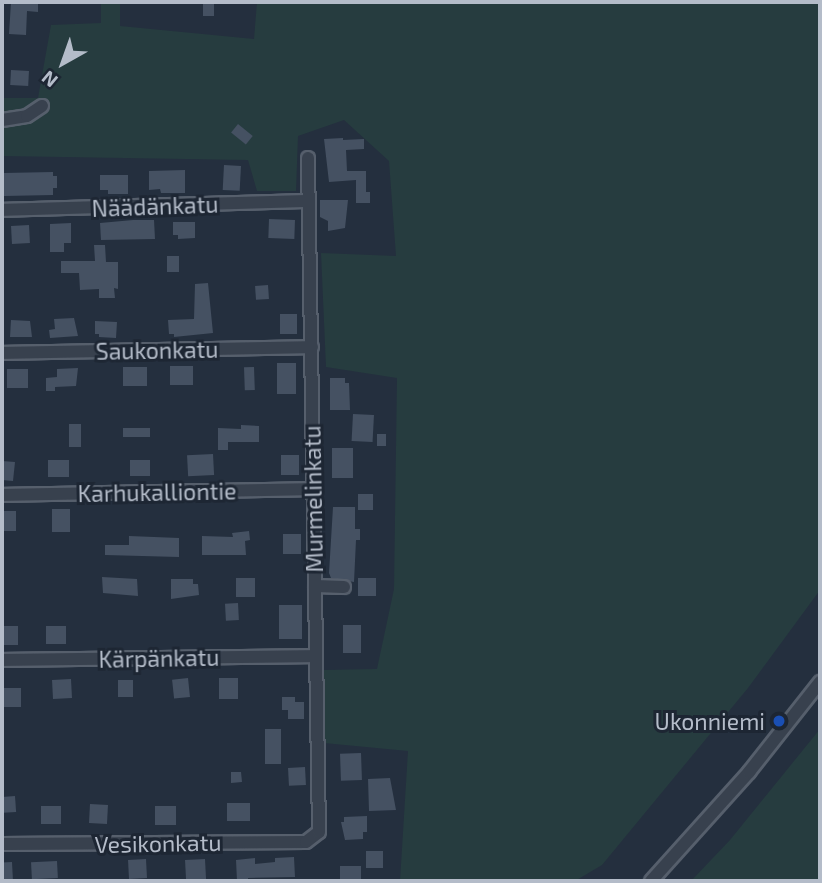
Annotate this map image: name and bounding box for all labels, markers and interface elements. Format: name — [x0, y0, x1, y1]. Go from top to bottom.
north arrow — [28, 28, 98, 98]
text: N — [37, 66, 62, 93]
street label: Näädänkatu — [91, 190, 219, 222]
street label: Saukonkatu — [95, 335, 219, 365]
street label: Murmelinkatu — [298, 425, 328, 573]
street label: Karhukalliontie — [77, 477, 237, 507]
street label: Kärpänkatu — [98, 643, 220, 673]
place label: Ukonniemi — [655, 707, 765, 735]
marker: Ukonniemi — [771, 713, 787, 729]
street label: Vesikonkatu — [94, 828, 222, 858]

